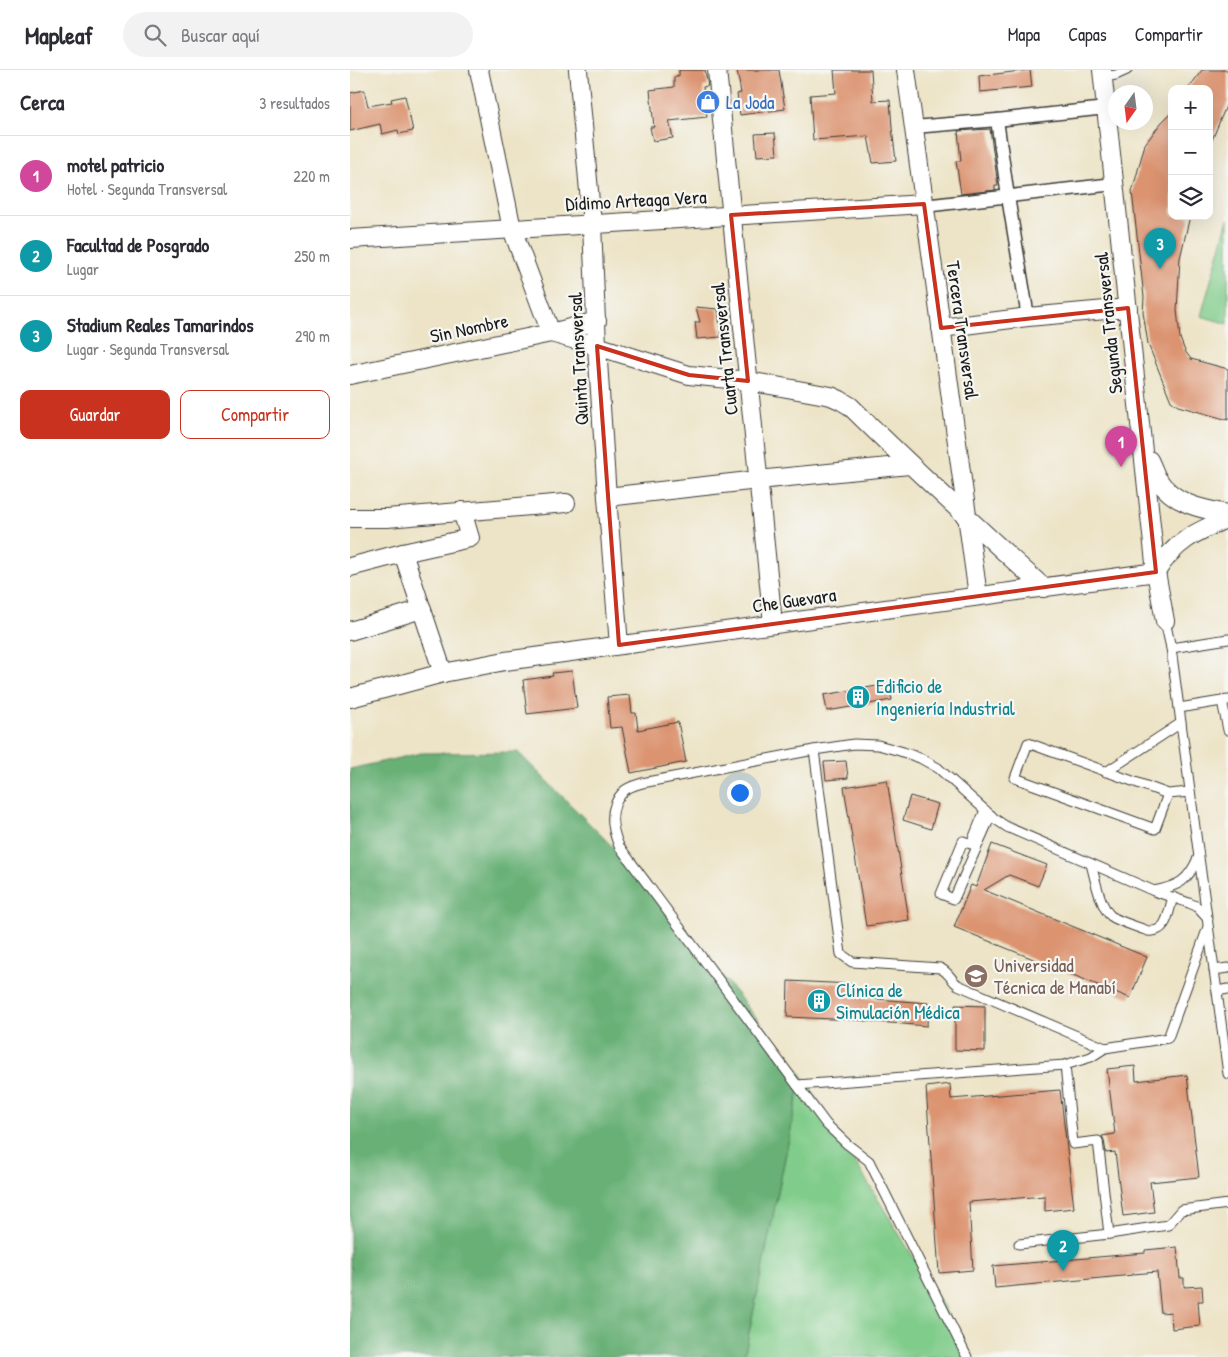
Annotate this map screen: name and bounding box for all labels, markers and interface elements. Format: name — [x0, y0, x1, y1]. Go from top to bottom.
search box — [123, 12, 473, 57]
text: Mapleaf — [25, 19, 93, 51]
icon: search — [141, 21, 169, 49]
text: Buscar aquí — [181, 22, 260, 48]
text: Mapa — [1008, 22, 1040, 47]
text: Capas — [1068, 22, 1107, 47]
text: Compartir — [1135, 22, 1203, 47]
north arrow — [1108, 85, 1153, 130]
map controls — [1168, 85, 1213, 220]
button: + — [1168, 85, 1213, 130]
text: Cerca — [20, 88, 64, 117]
shop icon: La Joda — [695, 89, 721, 115]
place label: La Joda — [726, 89, 775, 115]
text: 3 resultados — [259, 92, 330, 114]
button: − — [1168, 130, 1213, 175]
text: motel patricio — [67, 152, 164, 178]
text: 1 — [33, 165, 39, 187]
text: 220 m — [293, 165, 330, 187]
button: layers — [1168, 175, 1213, 220]
text: Hotel · Segunda Transversal — [67, 178, 227, 200]
street label: Dídimo Arteaga Vera — [565, 183, 708, 217]
pin: 3 — [1144, 228, 1176, 269]
text: Facultad de Posgrado — [67, 232, 209, 258]
text: 2 — [32, 245, 40, 267]
text: 250 m — [294, 245, 330, 267]
street label: Segunda Transversal — [1088, 250, 1128, 395]
text: Lugar — [67, 258, 99, 280]
street label: Tercera Transversal — [940, 259, 986, 402]
street label: Cuarta Transversal — [704, 281, 744, 416]
street label: Quinta Transversal — [561, 291, 594, 426]
street label: Sin Nombre — [427, 307, 511, 349]
text: Stadium Reales Tamarindos — [67, 312, 253, 338]
text: 3 — [32, 325, 40, 347]
text: 290 m — [295, 325, 330, 347]
text: Lugar · Segunda Transversal — [67, 338, 229, 360]
button: Guardar — [20, 390, 170, 439]
button: Compartir — [180, 390, 330, 439]
pin: 1 — [1105, 426, 1137, 467]
street label: Che Guevara — [750, 581, 838, 619]
place label: Edificio de Ingeniería Industrial — [876, 673, 1016, 721]
building icon: Edificio de Ingeniería Industrial — [845, 684, 871, 710]
your location — [727, 780, 753, 806]
place label: Universidad Técnica de Manabí — [994, 952, 1116, 1000]
school or university icon: Universidad Técnica de Manabí — [963, 963, 989, 989]
place label: Clínica de Simulación Médica — [836, 977, 960, 1025]
building icon: Clínica de Simulación Médica — [806, 988, 832, 1014]
pin: 2 — [1047, 1230, 1079, 1271]

